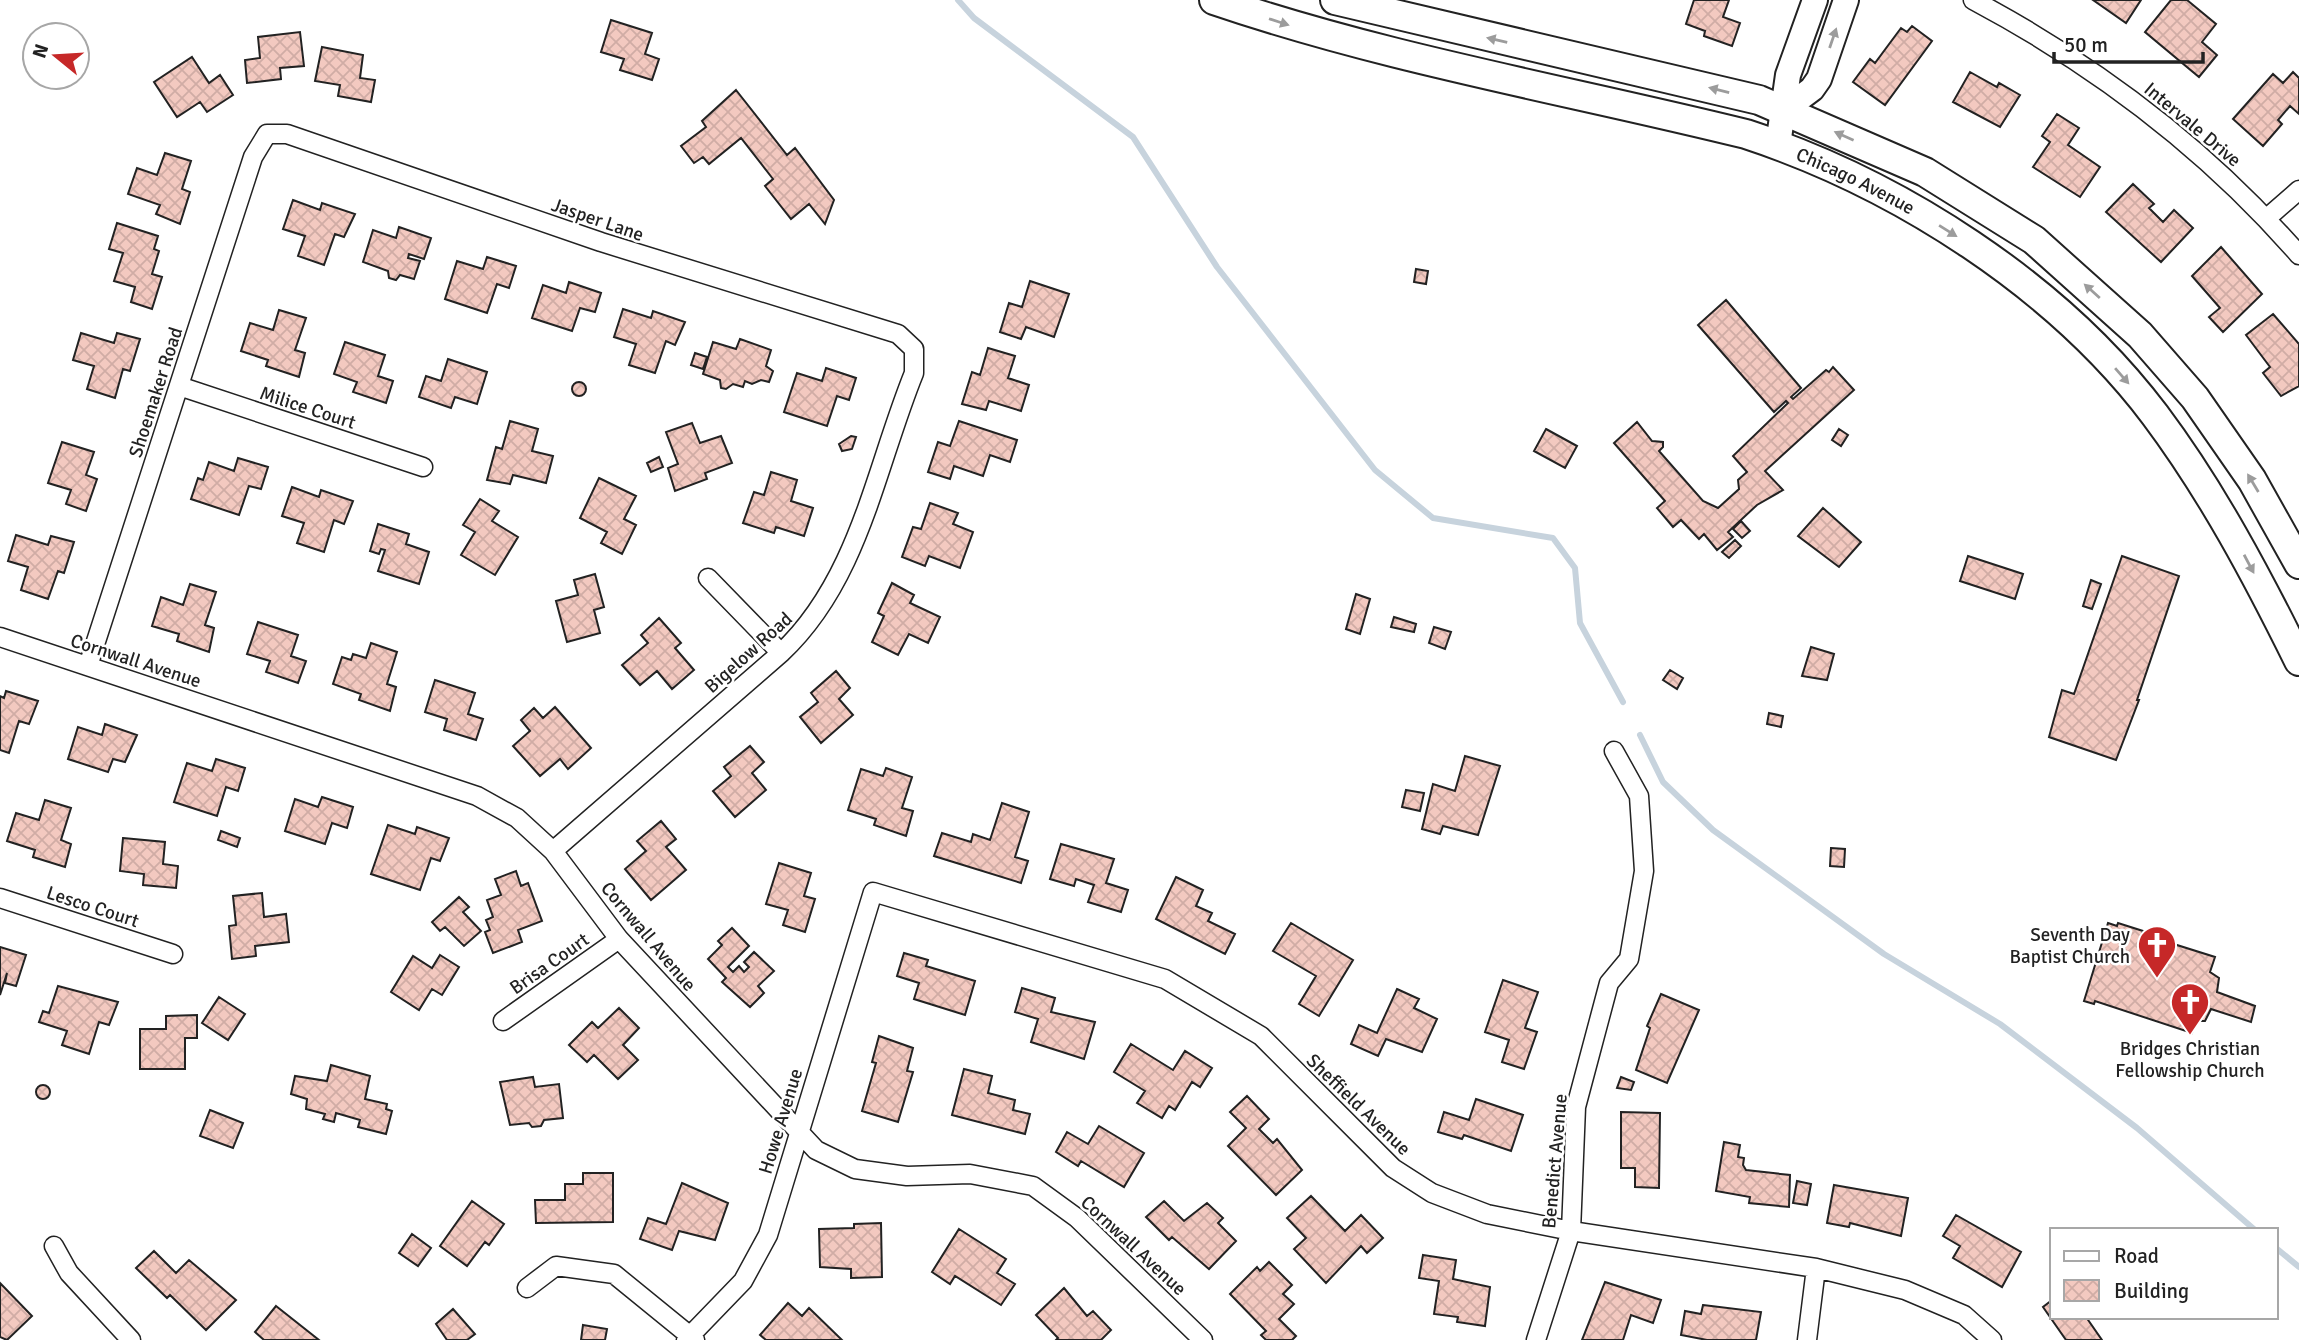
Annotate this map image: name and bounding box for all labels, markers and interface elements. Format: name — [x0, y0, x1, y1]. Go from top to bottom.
one-way arrow — [1269, 17, 1290, 28]
north arrow — [21, 21, 91, 91]
scale bar — [2054, 21, 2203, 65]
one-way arrow — [1828, 28, 1839, 49]
text: 50 m — [2064, 32, 2108, 58]
one-way arrow — [1486, 34, 1508, 45]
text: N — [27, 41, 54, 61]
street label: Intervale Drive — [2139, 77, 2246, 172]
one-way arrow — [1708, 84, 1730, 95]
one-way arrow — [1834, 130, 1855, 141]
street label: Chicago Avenue — [1792, 142, 1919, 220]
street label: Jasper Lane — [548, 193, 647, 247]
one-way arrow — [1938, 224, 1957, 237]
one-way arrow — [2084, 284, 2101, 300]
street label: Shoemaker Road — [124, 324, 188, 460]
one-way arrow — [2113, 367, 2129, 384]
street label: Milice Court — [257, 381, 359, 435]
one-way arrow — [2247, 474, 2260, 493]
one-way arrow — [2243, 554, 2255, 574]
street label: Bigelow Road — [700, 607, 798, 698]
street label: Cornwall Avenue — [67, 629, 204, 693]
street label: Cornwall Avenue — [595, 877, 701, 996]
street label: Lesco Court — [43, 881, 142, 933]
place label: Seventh Day Baptist Church — [2010, 923, 2130, 969]
church icon: Seventh Day Baptist Church — [2136, 924, 2178, 979]
street label: Brisa Court — [505, 928, 594, 1000]
church icon: Bridges Christian Fellowship Church — [2169, 981, 2211, 1036]
place label: Bridges Christian Fellowship Church — [2115, 1037, 2265, 1083]
street label: Sheffield Avenue — [1301, 1049, 1416, 1161]
street label: Howe Avenue — [754, 1066, 808, 1177]
street label: Benedict Avenue — [1537, 1093, 1573, 1230]
street label: Cornwall Avenue — [1075, 1191, 1191, 1301]
legend — [2050, 1228, 2278, 1319]
text: Road — [2114, 1243, 2159, 1269]
text: Building — [2114, 1278, 2189, 1304]

